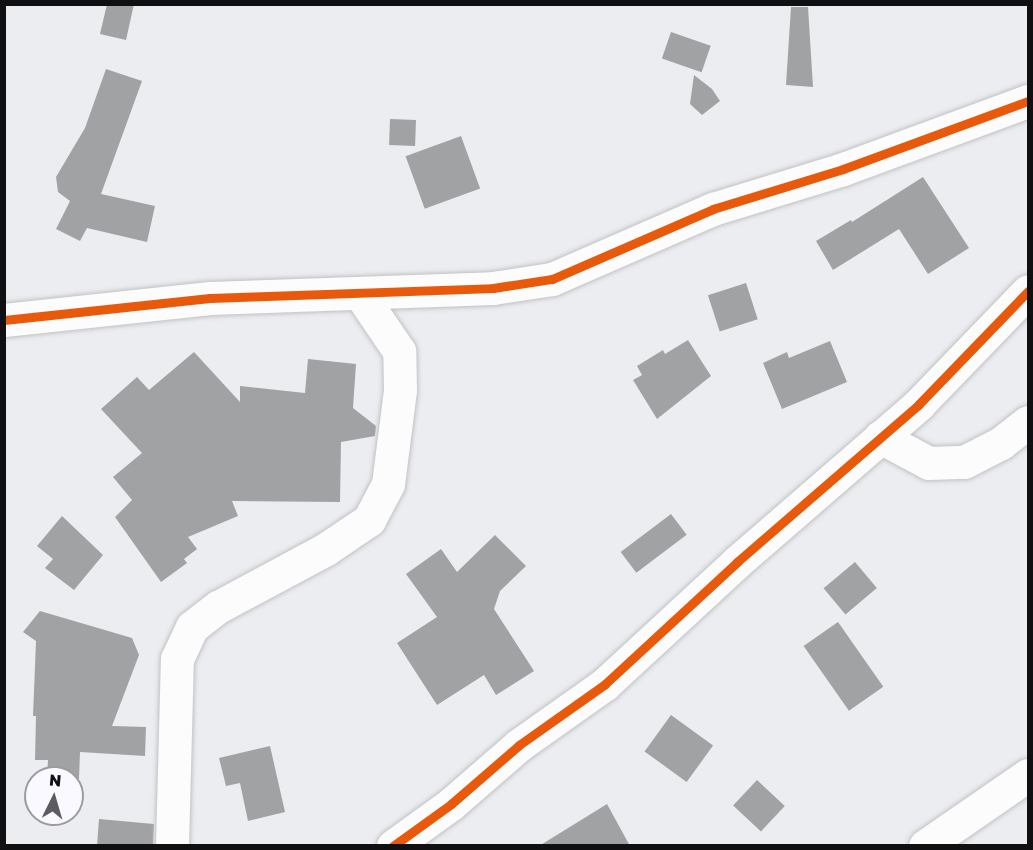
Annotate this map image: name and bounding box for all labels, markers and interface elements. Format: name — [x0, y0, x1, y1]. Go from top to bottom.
north arrow — [24, 766, 84, 826]
text: N — [48, 770, 62, 791]

